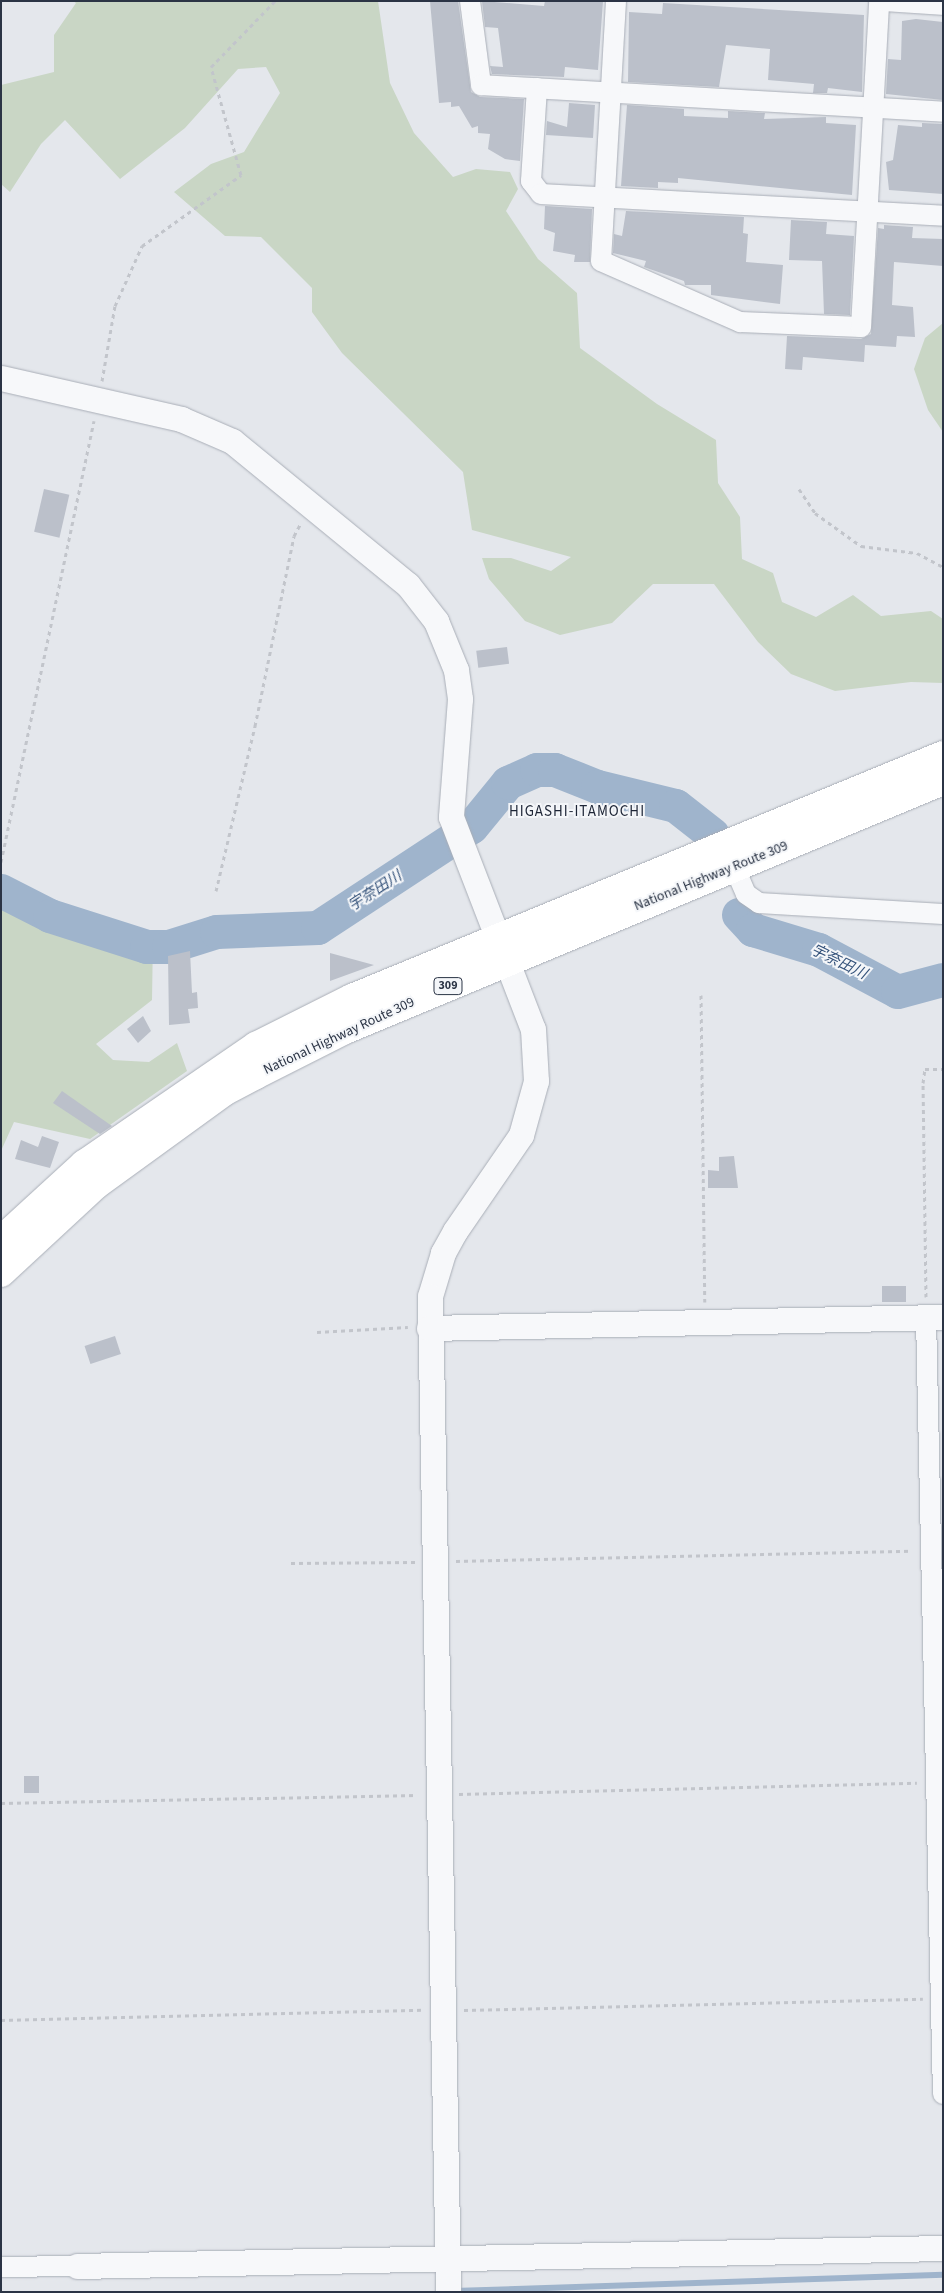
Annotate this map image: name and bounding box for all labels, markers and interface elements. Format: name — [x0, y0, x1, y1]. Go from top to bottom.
district label: HIGASHI-ITAMOCHI — [507, 803, 647, 821]
street label: National Highway Route 309 — [632, 837, 790, 915]
water label: 宇奈田川 — [345, 867, 405, 915]
water label: 宇奈田川 — [808, 941, 870, 983]
road number: 309 — [433, 976, 463, 996]
street label: National Highway Route 309 — [261, 994, 417, 1078]

